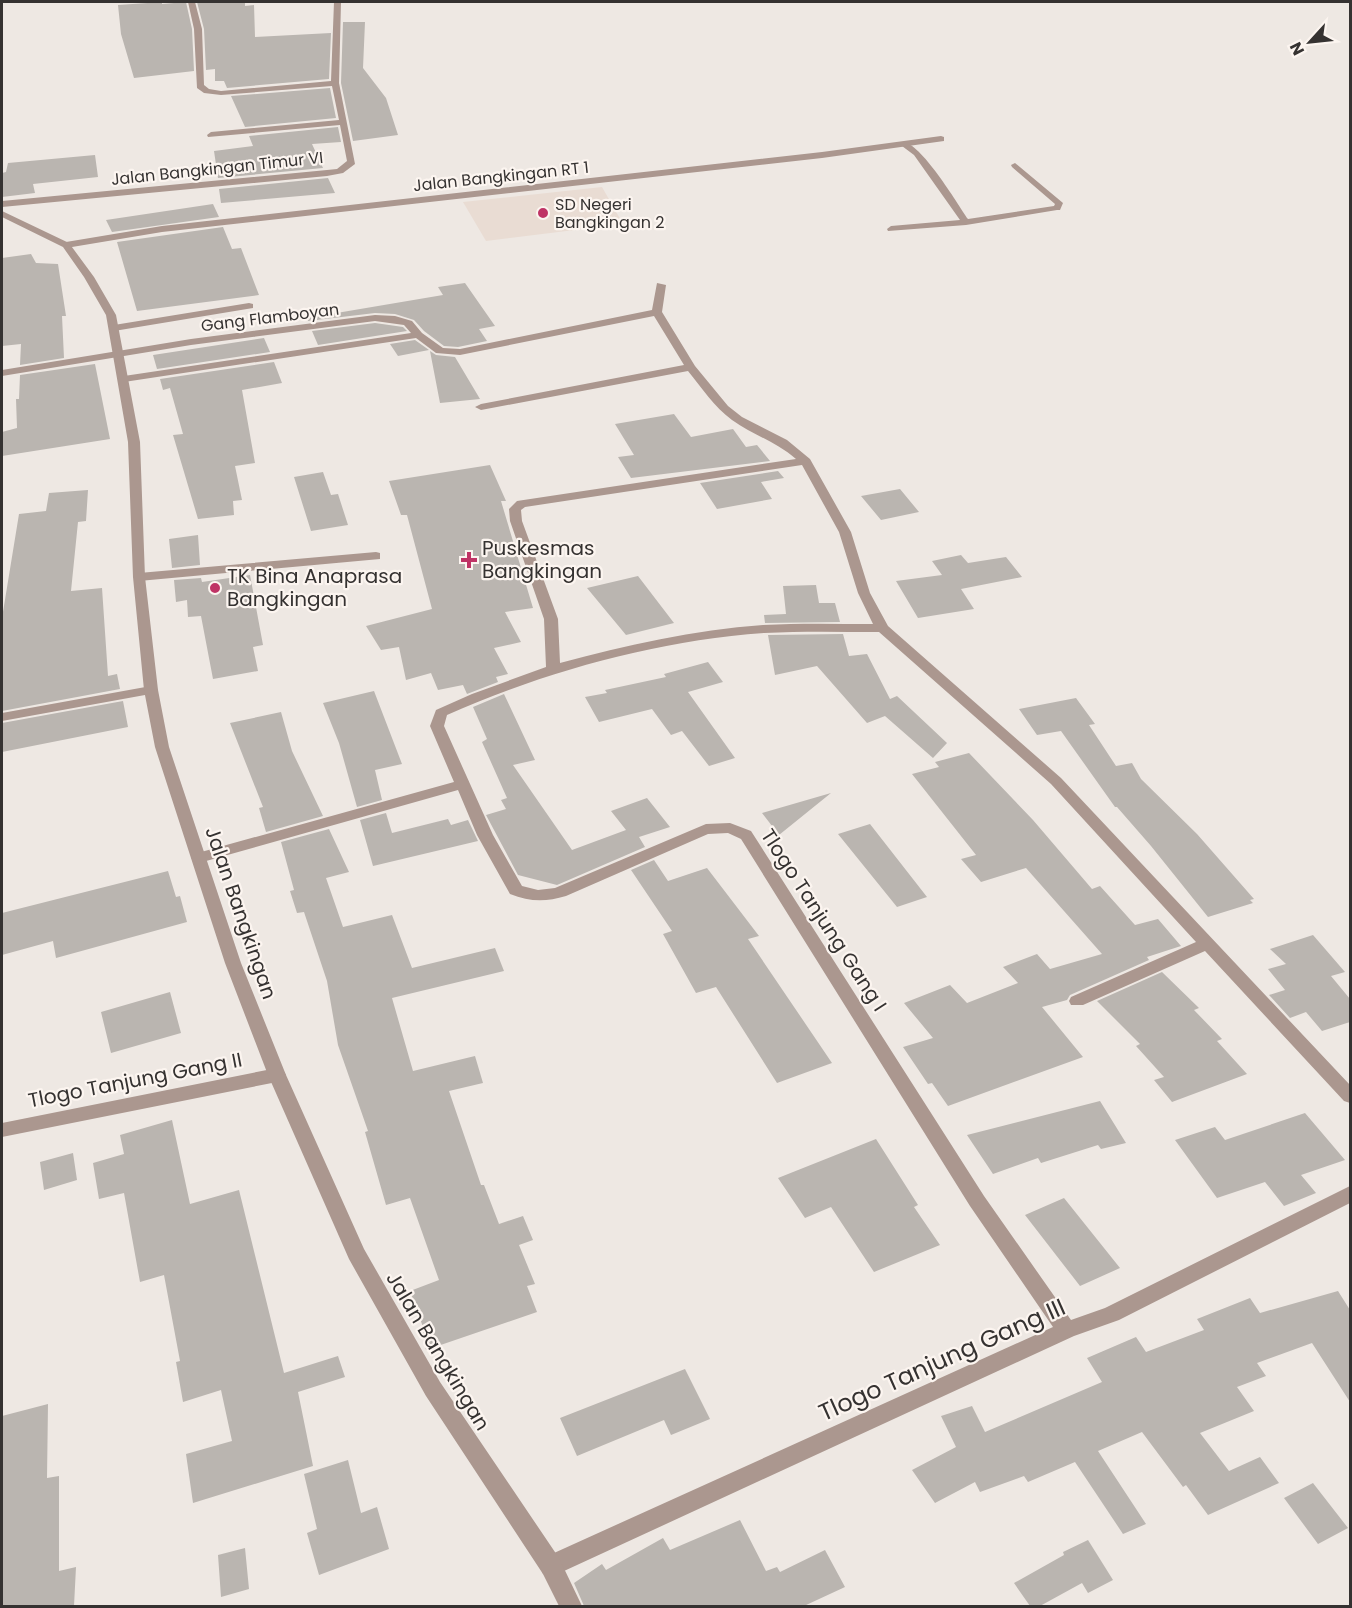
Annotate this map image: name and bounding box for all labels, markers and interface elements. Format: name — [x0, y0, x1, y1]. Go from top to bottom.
north arrow — [1280, 12, 1340, 72]
text: N — [1284, 38, 1310, 59]
street label: Jalan Bangkingan Timur VI — [110, 146, 324, 191]
street label: Jalan Bangkingan RT 1 — [412, 156, 590, 197]
place label: SD Negeri Bangkingan 2 — [555, 193, 664, 234]
marker: SD Negeri Bangkingan 2 — [536, 206, 550, 220]
street label: Gang Flamboyan — [200, 298, 340, 337]
place label: Puskesmas Bangkingan — [482, 534, 602, 585]
marker: Puskesmas Bangkingan — [460, 551, 478, 569]
place label: TK Bina Anaprasa Bangkingan — [227, 562, 402, 613]
marker: TK Bina Anaprasa Bangkingan — [208, 581, 222, 595]
street label: Jalan Bangkingan — [198, 823, 284, 1003]
street label: Tlogo Tanjung Gang I — [754, 823, 894, 1017]
street label: Tlogo Tanjung Gang II — [26, 1046, 244, 1114]
street label: Jalan Bangkingan — [379, 1266, 497, 1436]
street label: Tlogo Tanjung Gang III — [813, 1290, 1070, 1429]

